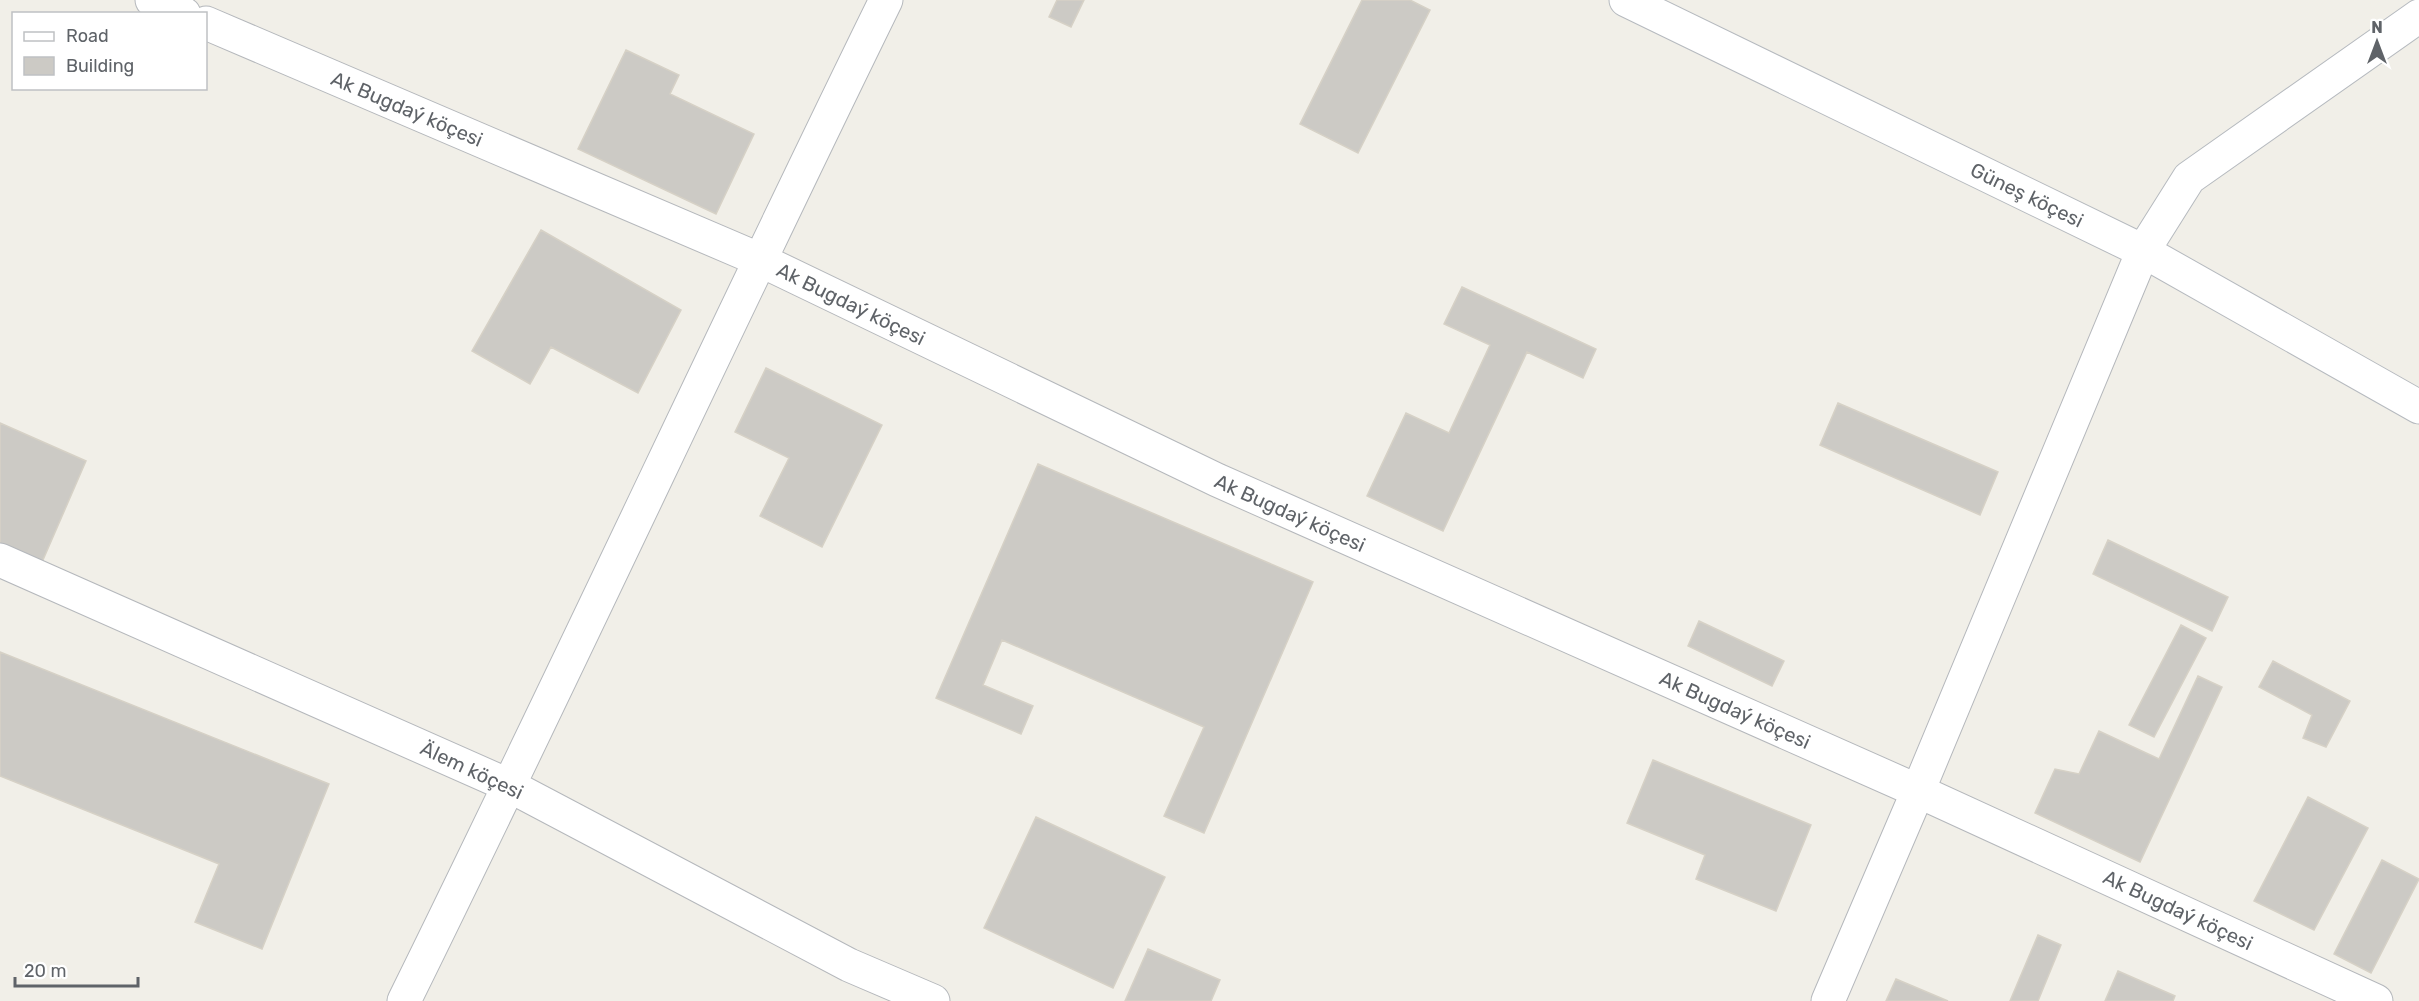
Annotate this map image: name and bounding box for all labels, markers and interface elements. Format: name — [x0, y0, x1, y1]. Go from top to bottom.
legend — [12, 12, 207, 90]
north arrow — [2347, 12, 2407, 72]
text: N — [2371, 18, 2383, 37]
text: Road — [66, 25, 109, 47]
text: Building — [66, 55, 134, 77]
street label: Ak Bugdaý köçesi — [328, 66, 486, 152]
street label: Güneş köçesi — [1967, 157, 2087, 233]
street label: Ak Bugdaý köçesi — [773, 258, 929, 350]
street label: Ak Bugdaý köçesi — [1211, 469, 1369, 557]
street label: Ak Bugdaý köçesi — [1656, 666, 1814, 754]
street label: Älem köçesi — [417, 736, 527, 804]
street label: Ak Bugdaý köçesi — [2099, 865, 2257, 955]
scale bar — [15, 950, 138, 988]
text: 20 m — [24, 960, 66, 982]

